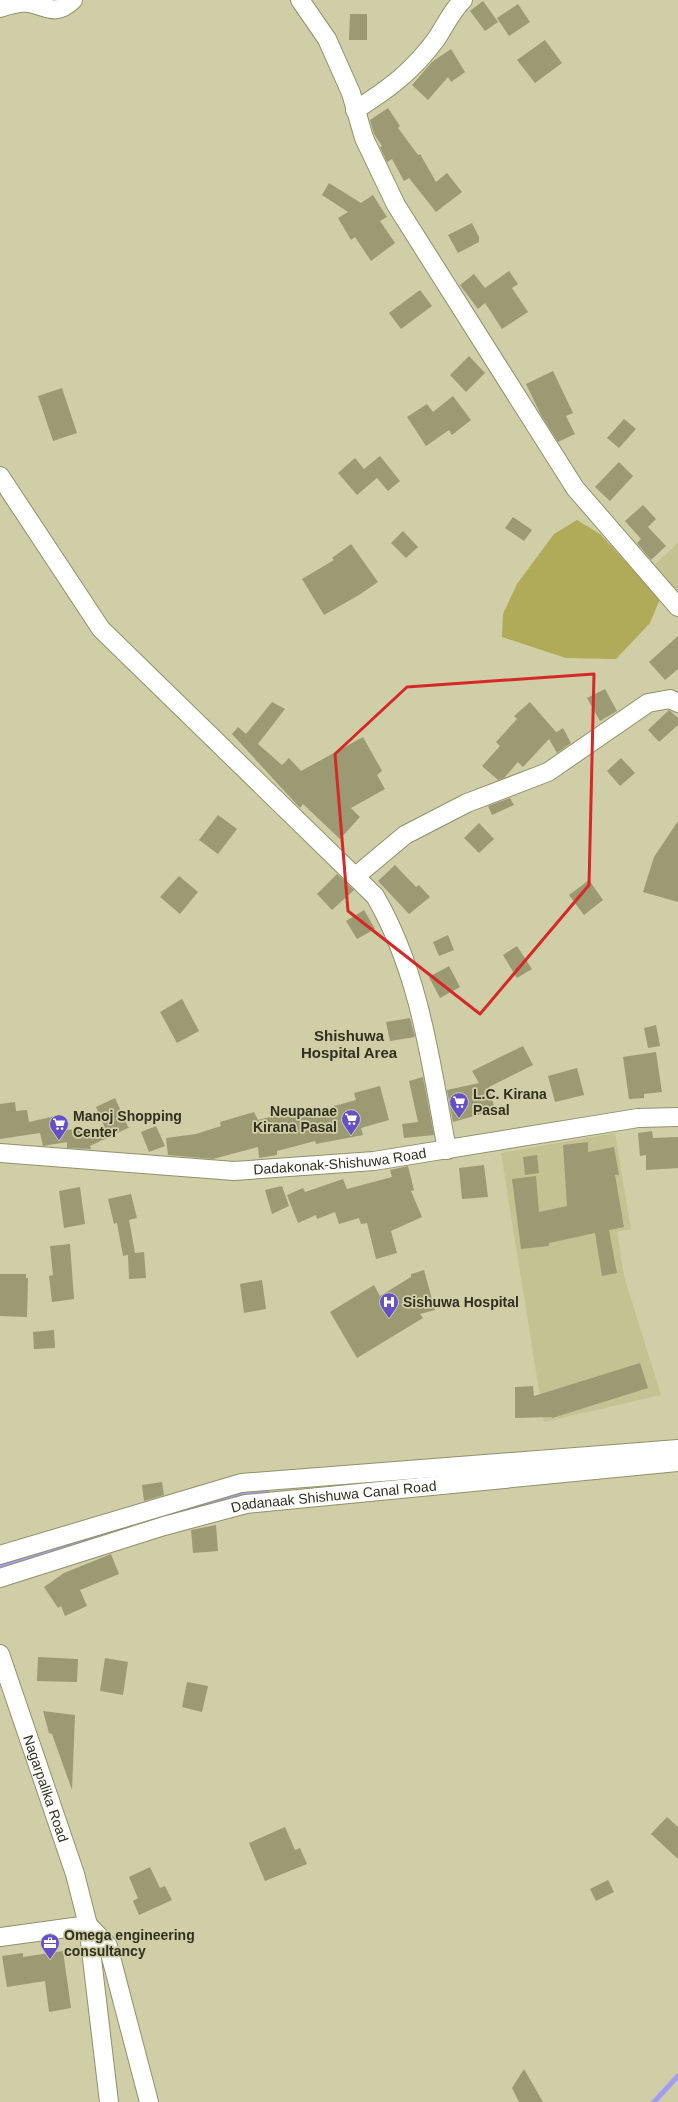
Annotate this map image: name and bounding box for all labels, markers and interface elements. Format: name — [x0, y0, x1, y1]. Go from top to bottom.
district label: Shishuwa Hospital Area — [301, 1027, 398, 1061]
place label: L.C. Kirana Pasal — [473, 1086, 547, 1118]
supermarket icon: L.C. Kirana Pasal — [448, 1091, 470, 1119]
place label: Neupanae Kirana Pasal — [253, 1103, 337, 1135]
place label: Manoj Shopping Center — [73, 1108, 182, 1140]
supermarket icon: Neupanae Kirana Pasal — [340, 1108, 362, 1136]
supermarket icon: Manoj Shopping Center — [48, 1113, 70, 1141]
street label: Dadakonak-Shishuwa Road — [253, 1145, 427, 1178]
hospital icon: Sishuwa Hospital — [378, 1291, 400, 1319]
place label: Sishuwa Hospital — [403, 1294, 519, 1310]
street label: Dadanaak Shishuwa Canal Road — [229, 1478, 437, 1516]
street label: Nagarpalika Road — [20, 1733, 71, 1844]
place label: Omega engineering consultancy — [64, 1927, 195, 1959]
office icon: Omega engineering consultancy — [39, 1932, 61, 1960]

